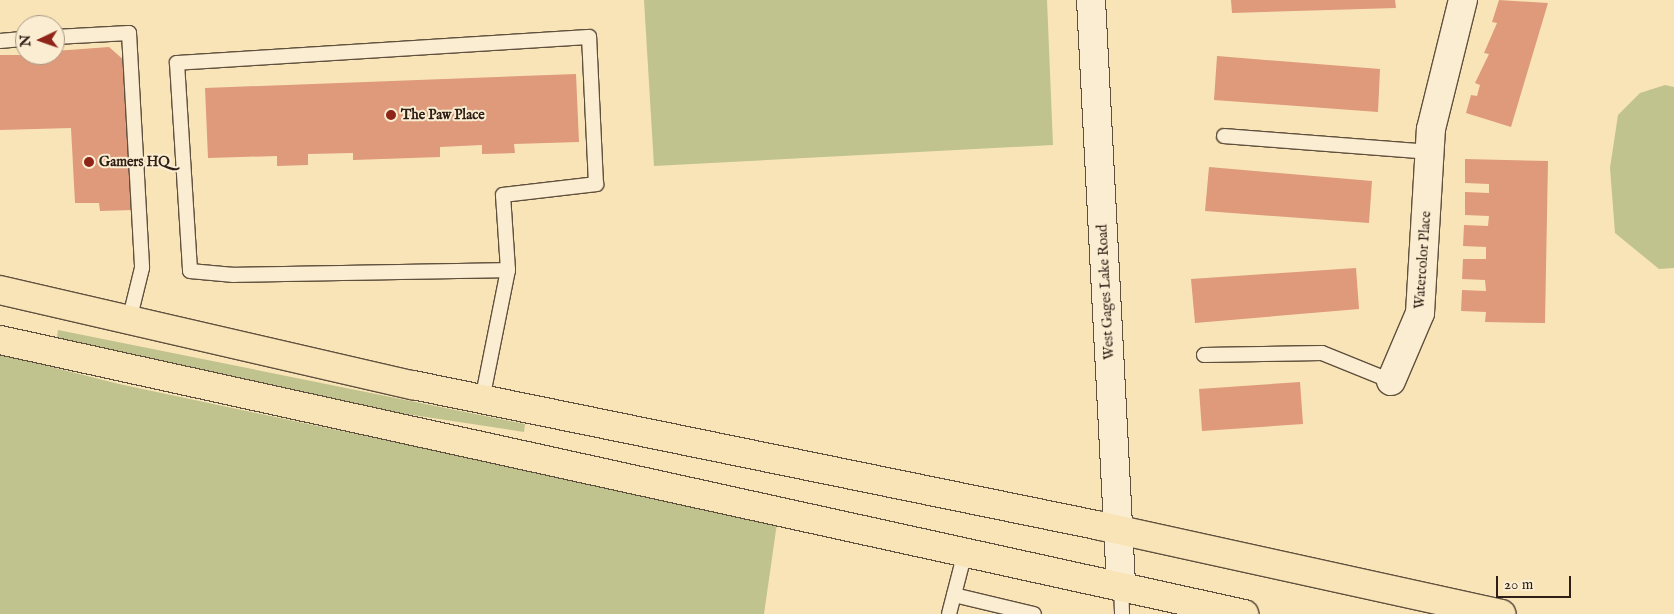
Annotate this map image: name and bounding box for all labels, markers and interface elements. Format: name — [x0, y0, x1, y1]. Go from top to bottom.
north arrow — [15, 15, 65, 65]
text: N — [17, 34, 35, 47]
place label: The Paw Place — [401, 107, 485, 123]
marker: The Paw Place — [385, 109, 397, 121]
place label: Gamers HQ — [99, 154, 170, 170]
marker: Gamers HQ — [83, 156, 95, 168]
street label: Watercolor Place — [1411, 210, 1435, 310]
street label: West Gages Lake Road — [1094, 224, 1118, 360]
scale bar — [1499, 566, 1574, 598]
text: 20 m — [1504, 575, 1533, 594]

